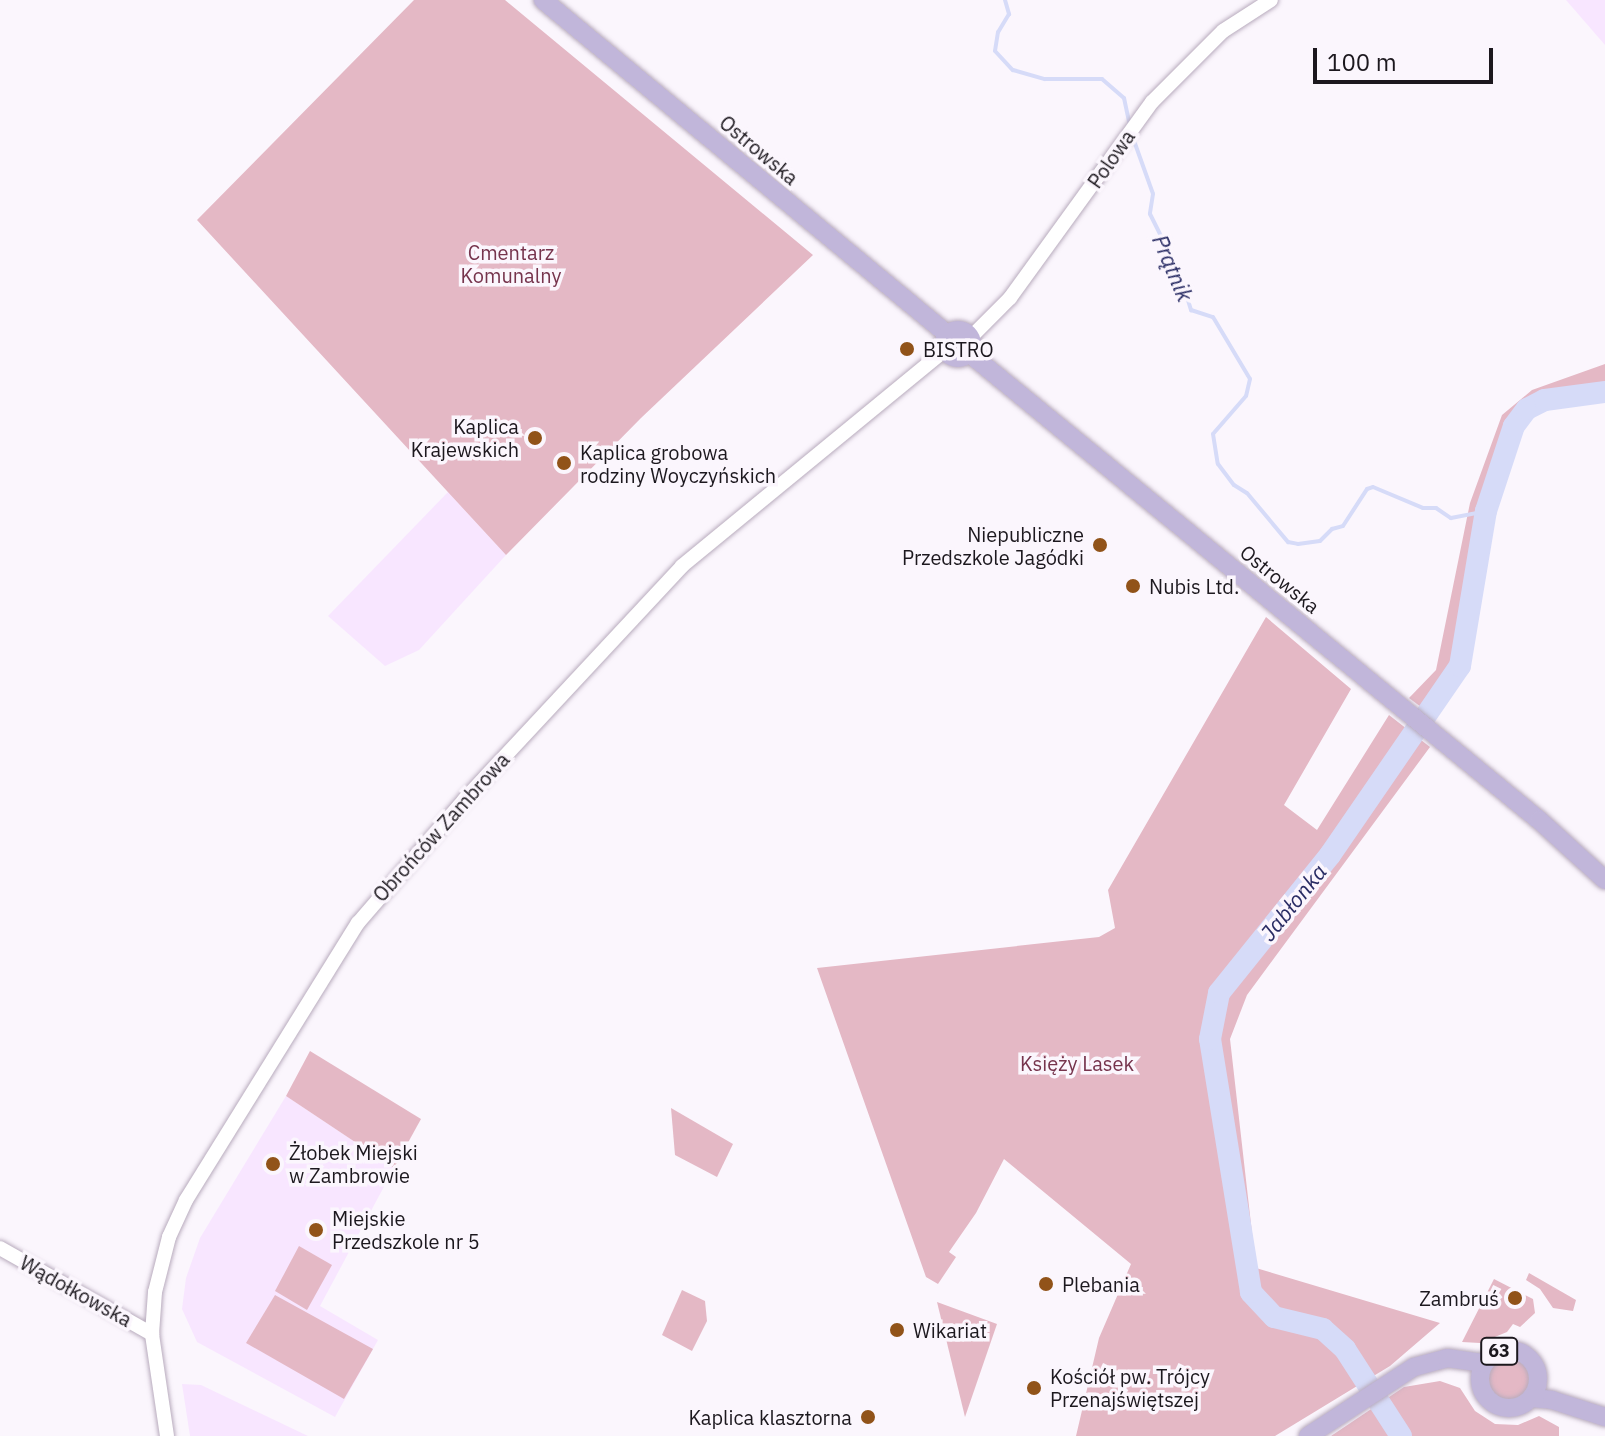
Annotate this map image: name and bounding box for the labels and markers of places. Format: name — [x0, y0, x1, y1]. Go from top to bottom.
place label: BISTRO — [923, 337, 994, 361]
marker: BISTRO — [898, 340, 916, 358]
place label: Kaplica Krajewskich — [411, 414, 519, 461]
marker: Kaplica Krajewskich — [526, 429, 544, 447]
place label: Kaplica grobowa rodziny Woyczyńskich — [580, 440, 776, 487]
marker: Kaplica grobowa rodziny Woyczyńskich — [555, 454, 573, 472]
place label: Niepubliczne Przedszkole Jagódki — [902, 522, 1084, 569]
marker: Niepubliczne Przedszkole Jagódki — [1091, 536, 1109, 554]
place label: Nubis Ltd. — [1149, 574, 1239, 598]
marker: Nubis Ltd. — [1124, 577, 1142, 595]
place label: Żłobek Miejski w Zambrowie — [289, 1140, 418, 1187]
marker: Żłobek Miejski w Zambrowie — [264, 1155, 282, 1173]
place label: Miejskie Przedszkole nr 5 — [332, 1206, 480, 1253]
marker: Miejskie Przedszkole nr 5 — [307, 1221, 325, 1239]
place label: Plebania — [1062, 1272, 1140, 1296]
marker: Plebania — [1037, 1275, 1055, 1293]
place label: Zambruś — [1419, 1286, 1499, 1310]
marker: Zambruś — [1506, 1289, 1524, 1307]
place label: Wikariat — [913, 1318, 987, 1342]
marker: Wikariat — [888, 1321, 906, 1339]
place label: Kościół pw. Trójcy Przenajświętszej — [1050, 1364, 1210, 1411]
marker: Kościół pw. Trójcy Przenajświętszej — [1025, 1379, 1043, 1397]
place label: Kaplica klasztorna — [688, 1405, 852, 1429]
marker: Kaplica klasztorna — [859, 1408, 877, 1426]

